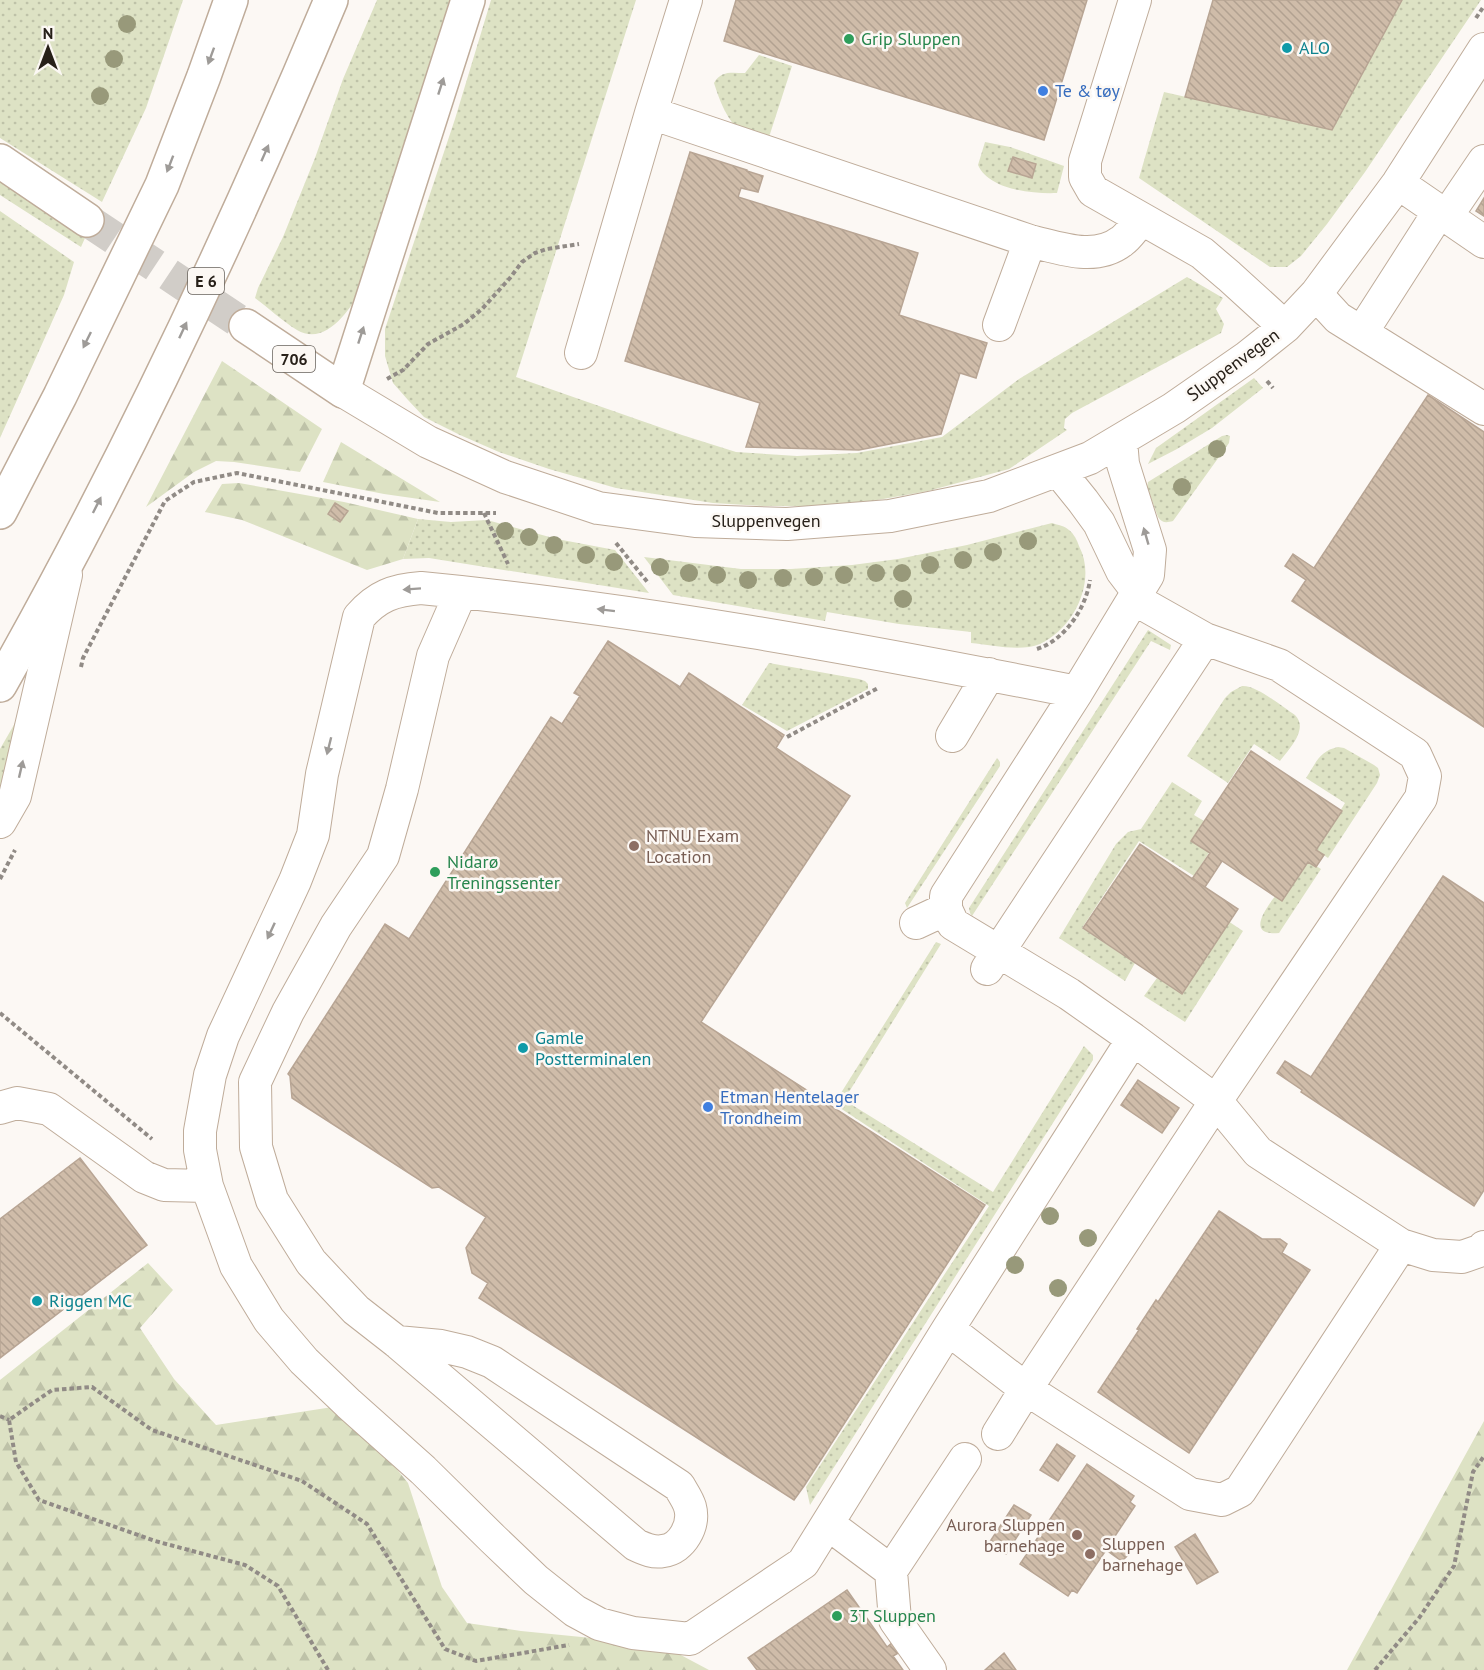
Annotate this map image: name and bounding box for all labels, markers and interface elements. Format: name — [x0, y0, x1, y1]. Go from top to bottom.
north arrow — [18, 18, 78, 78]
text: N — [43, 23, 53, 43]
place label: Grip Sluppen — [861, 27, 961, 50]
marker: Grip Sluppen — [842, 32, 856, 46]
place label: ALO — [1299, 36, 1330, 59]
marker: ALO — [1280, 41, 1294, 55]
one-way arrow — [206, 47, 216, 65]
one-way arrow — [436, 77, 446, 95]
place label: Te & tøy — [1055, 79, 1120, 102]
marker: Te & tøy — [1036, 84, 1050, 98]
one-way arrow — [260, 144, 269, 161]
one-way arrow — [165, 155, 175, 173]
road number: E 6 — [188, 268, 224, 294]
one-way arrow — [178, 321, 187, 338]
street label: Sluppenvegen — [1182, 323, 1284, 406]
one-way arrow — [357, 326, 366, 344]
one-way arrow — [83, 332, 92, 349]
road number: 706 — [273, 346, 315, 372]
one-way arrow — [92, 496, 102, 513]
street label: Sluppenvegen — [711, 509, 821, 532]
one-way arrow — [1141, 527, 1150, 545]
one-way arrow — [403, 584, 422, 593]
one-way arrow — [596, 606, 615, 615]
one-way arrow — [324, 737, 334, 756]
one-way arrow — [17, 759, 27, 778]
place label: NTNU Exam Location — [646, 824, 739, 868]
marker: NTNU Exam Location — [627, 839, 641, 853]
place label: Nidarø Treningssenter — [447, 850, 560, 894]
marker: Nidarø Treningssenter — [428, 865, 442, 879]
one-way arrow — [267, 923, 276, 940]
place label: Gamle Postterminalen — [535, 1026, 651, 1070]
marker: Gamle Postterminalen — [516, 1041, 530, 1055]
place label: Etman Hentelager Trondheim — [720, 1085, 859, 1129]
marker: Etman Hentelager Trondheim — [701, 1100, 715, 1114]
place label: Riggen MC — [49, 1289, 132, 1312]
marker: Riggen MC — [30, 1294, 44, 1308]
place label: Aurora Sluppen barnehage — [946, 1513, 1065, 1557]
marker: Aurora Sluppen barnehage — [1070, 1528, 1084, 1542]
place label: Sluppen barnehage — [1102, 1532, 1183, 1576]
marker: Sluppen barnehage — [1083, 1547, 1097, 1561]
place label: 3T Sluppen — [849, 1604, 936, 1627]
marker: 3T Sluppen — [830, 1609, 844, 1623]

